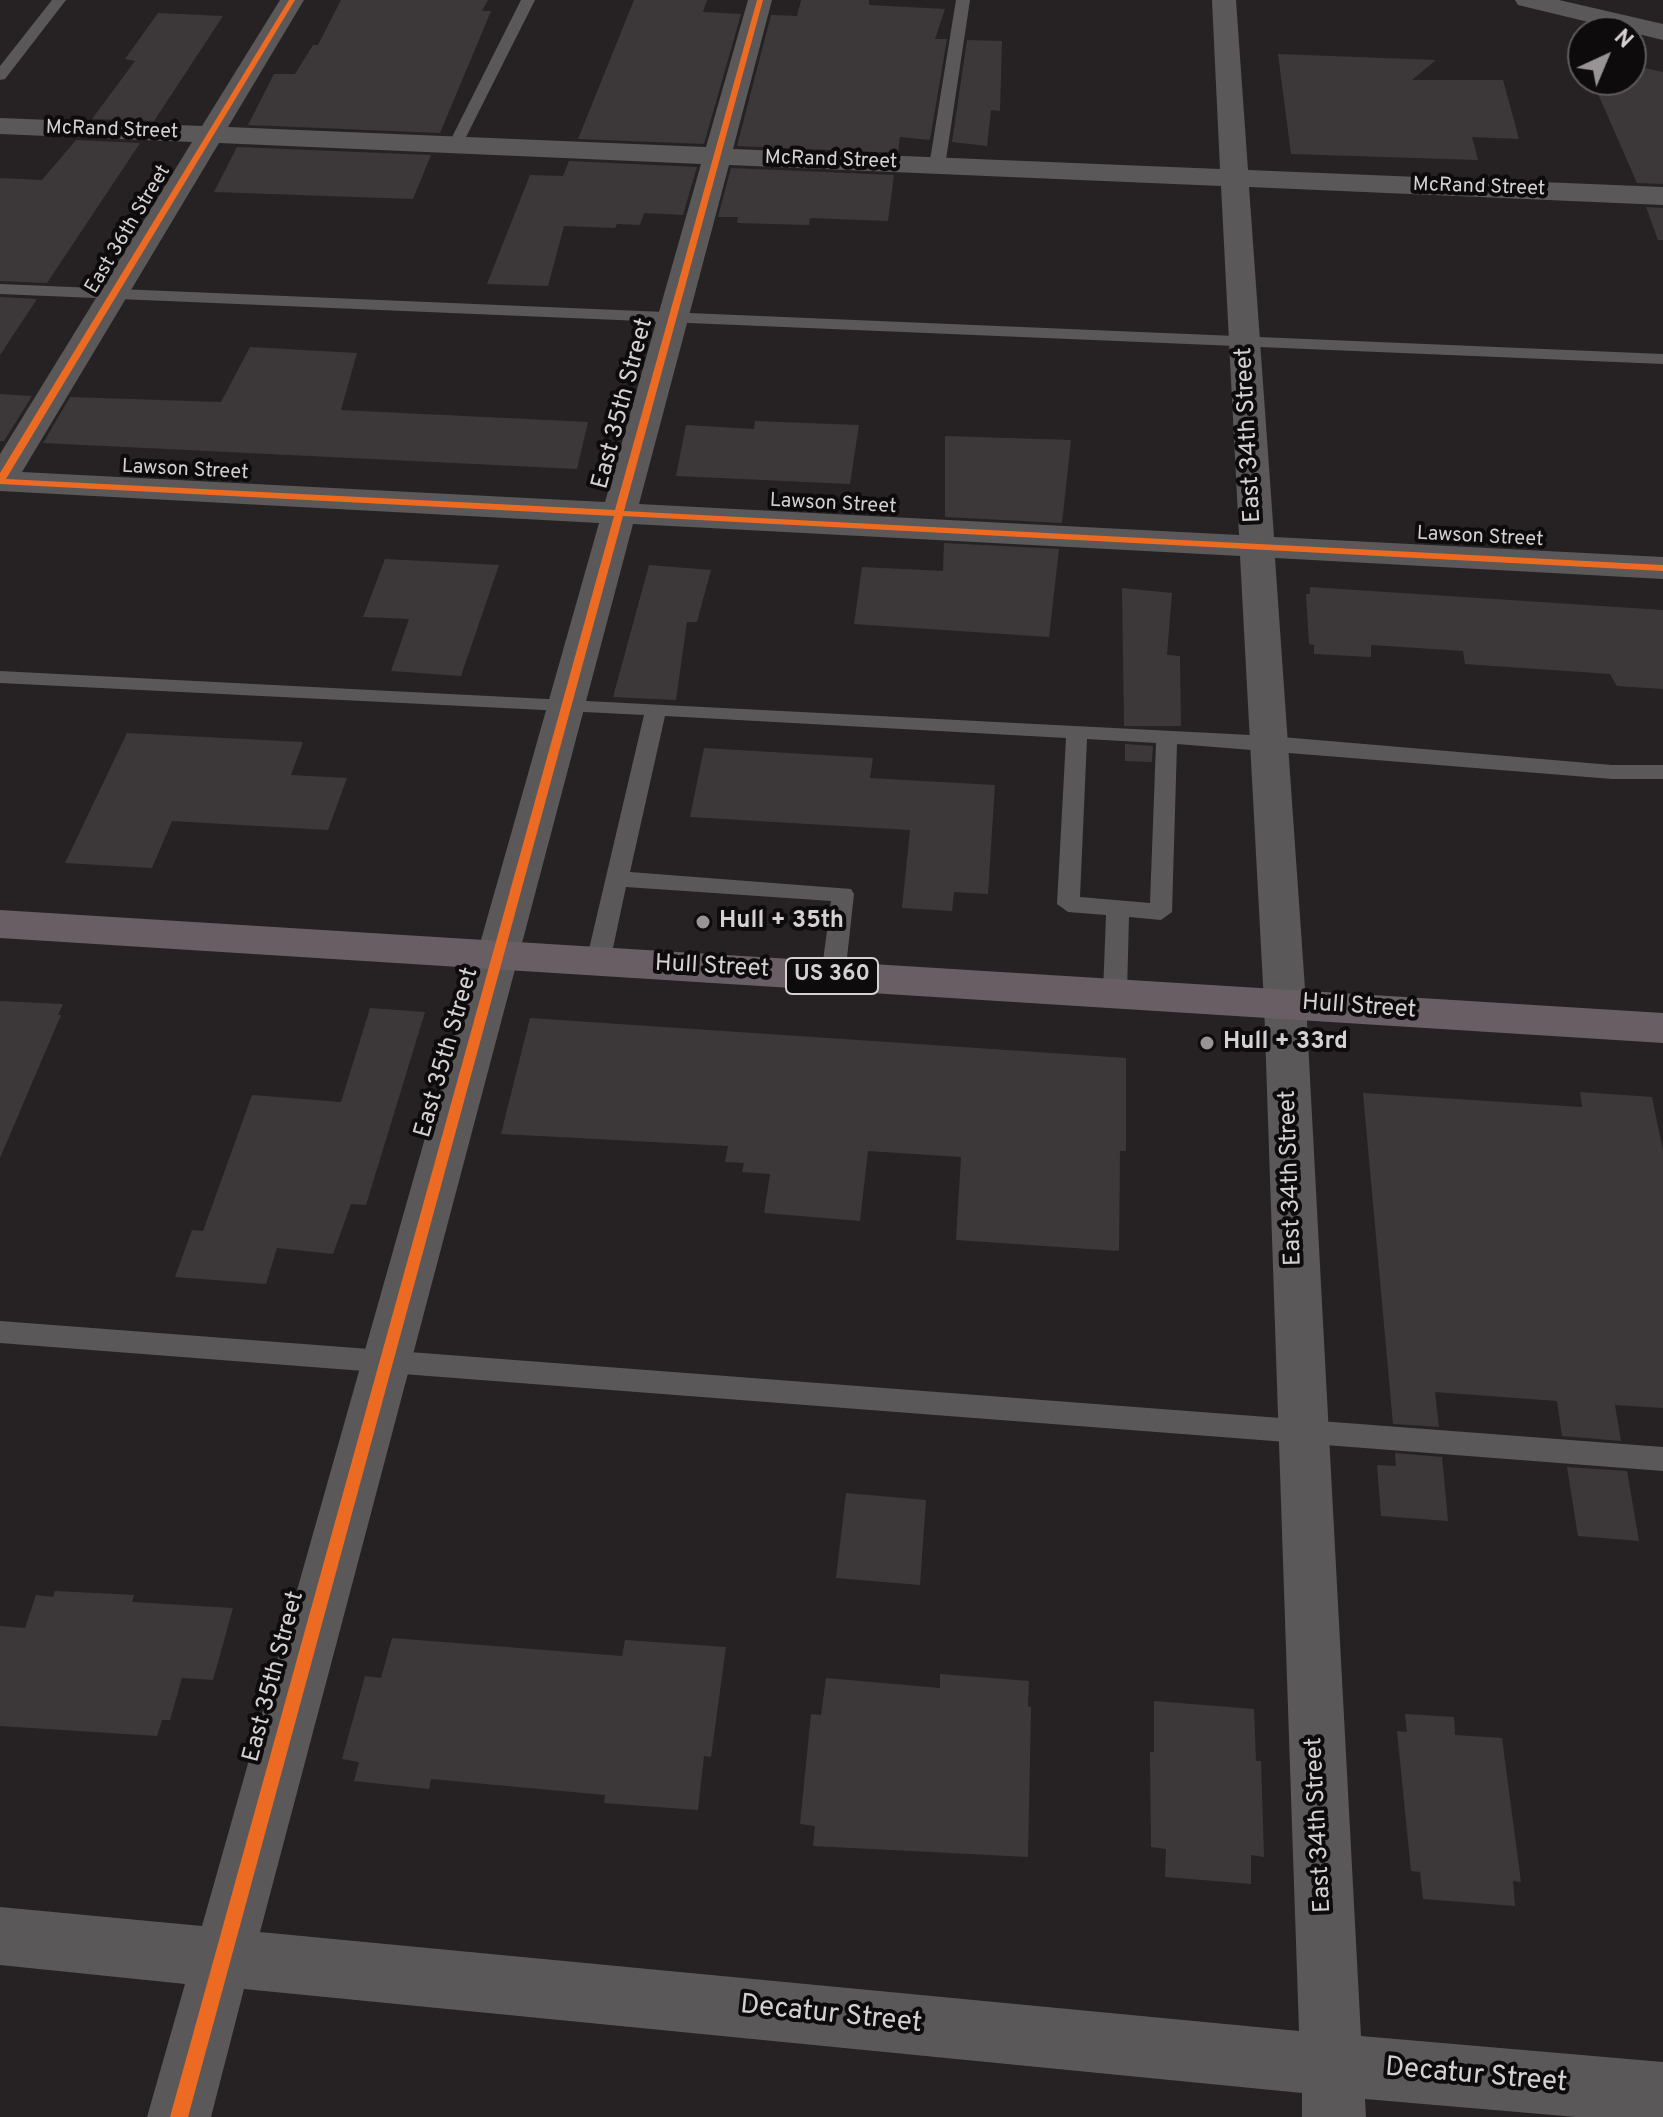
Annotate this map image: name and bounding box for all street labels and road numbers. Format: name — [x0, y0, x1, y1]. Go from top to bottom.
street label: McRand Street — [45, 117, 179, 145]
street label: McRand Street — [764, 147, 898, 175]
street label: East 36th Street — [81, 161, 177, 299]
street label: McRand Street — [1412, 174, 1546, 202]
street label: East 35th Street — [587, 315, 661, 493]
street label: East 34th Street — [1231, 346, 1269, 524]
street label: Lawson Street — [121, 456, 249, 486]
street label: Lawson Street — [769, 490, 897, 520]
street label: Lawson Street — [1416, 523, 1544, 553]
street label: Hull Street — [654, 951, 770, 985]
road number: US 360 — [786, 958, 878, 994]
street label: East 35th Street — [410, 965, 486, 1141]
street label: Hull Street — [1301, 990, 1417, 1026]
street label: East 34th Street — [1275, 1090, 1309, 1266]
street label: East 35th Street — [238, 1588, 312, 1766]
street label: East 34th Street — [1301, 1736, 1339, 1914]
street label: Decatur Street — [738, 1990, 924, 2042]
street label: Decatur Street — [1383, 2052, 1569, 2102]

